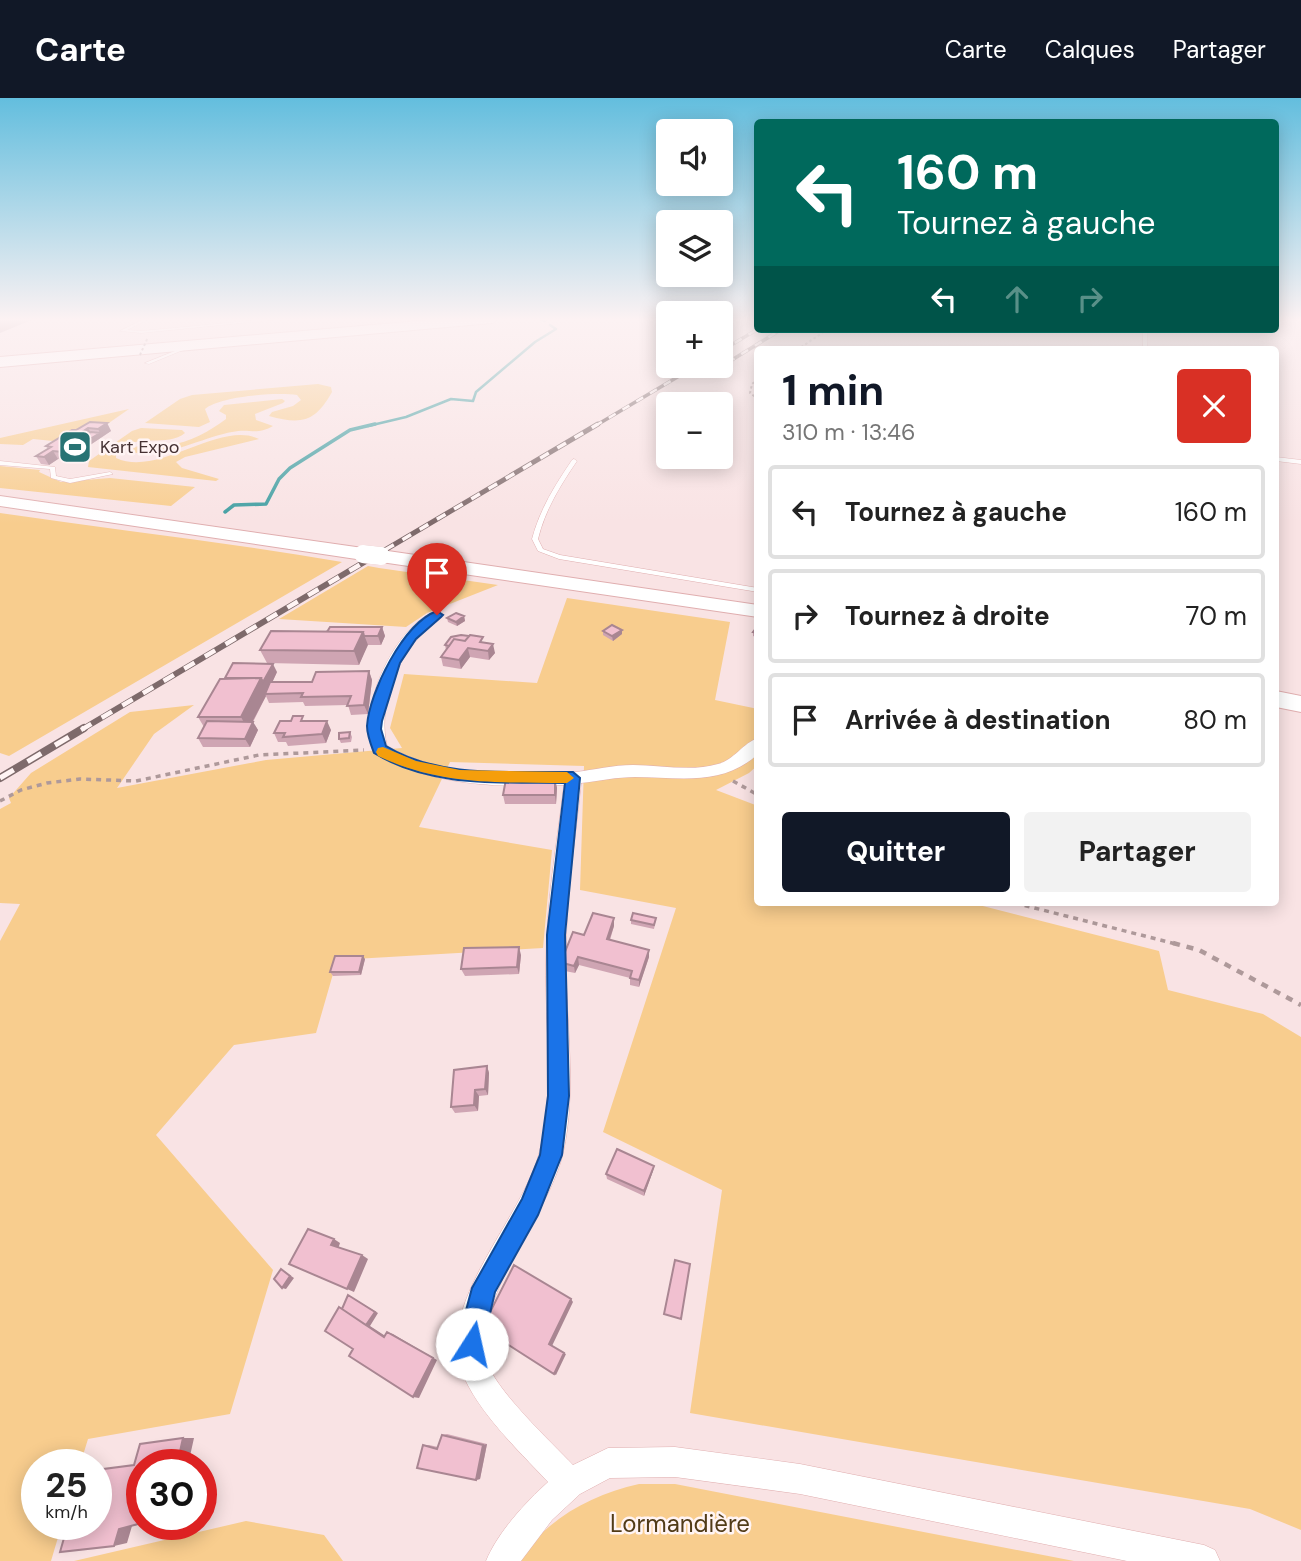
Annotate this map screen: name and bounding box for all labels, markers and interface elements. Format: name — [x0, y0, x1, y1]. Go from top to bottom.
text: Carte — [35, 28, 126, 71]
text: Carte — [945, 34, 1007, 65]
text: Calques — [1045, 34, 1135, 65]
text: Partager — [1173, 34, 1266, 65]
map controls — [656, 119, 733, 469]
button: sound — [656, 119, 733, 196]
text: 160 m — [897, 140, 1038, 204]
icon: left — [782, 147, 873, 238]
text: Tournez à gauche — [897, 202, 1155, 244]
button: layers — [656, 210, 733, 287]
icon: left — [925, 280, 963, 318]
icon: ahead — [998, 280, 1036, 318]
icon: right — [1071, 280, 1109, 318]
button: + — [656, 301, 733, 378]
text: 1 min — [782, 363, 884, 418]
button: close — [1177, 369, 1251, 443]
button: − — [656, 392, 733, 469]
text: 310 m · 13:46 — [782, 417, 915, 447]
sports icon: Kart Expo — [56, 428, 94, 466]
place label: Kart Expo — [100, 435, 179, 459]
icon: left — [786, 493, 824, 531]
text: Tournez à gauche — [845, 495, 1067, 529]
text: 160 m — [1175, 495, 1247, 529]
pin — [407, 543, 467, 615]
icon: arrive — [418, 554, 456, 592]
icon: right — [786, 597, 824, 635]
text: Tournez à droite — [845, 599, 1050, 633]
text: 70 m — [1186, 599, 1247, 633]
icon: arrive — [786, 701, 824, 739]
text: Arrivée à destination — [845, 703, 1111, 737]
text: 80 m — [1183, 703, 1247, 737]
button: Quitter — [782, 812, 1010, 892]
button: Partager — [1024, 812, 1251, 892]
position arrow — [435, 1307, 509, 1381]
speed limit sign: 30 — [126, 1449, 217, 1540]
text: 25 — [46, 1462, 87, 1508]
text: km/h — [45, 1500, 88, 1524]
park label: Lormandière — [610, 1508, 750, 1539]

